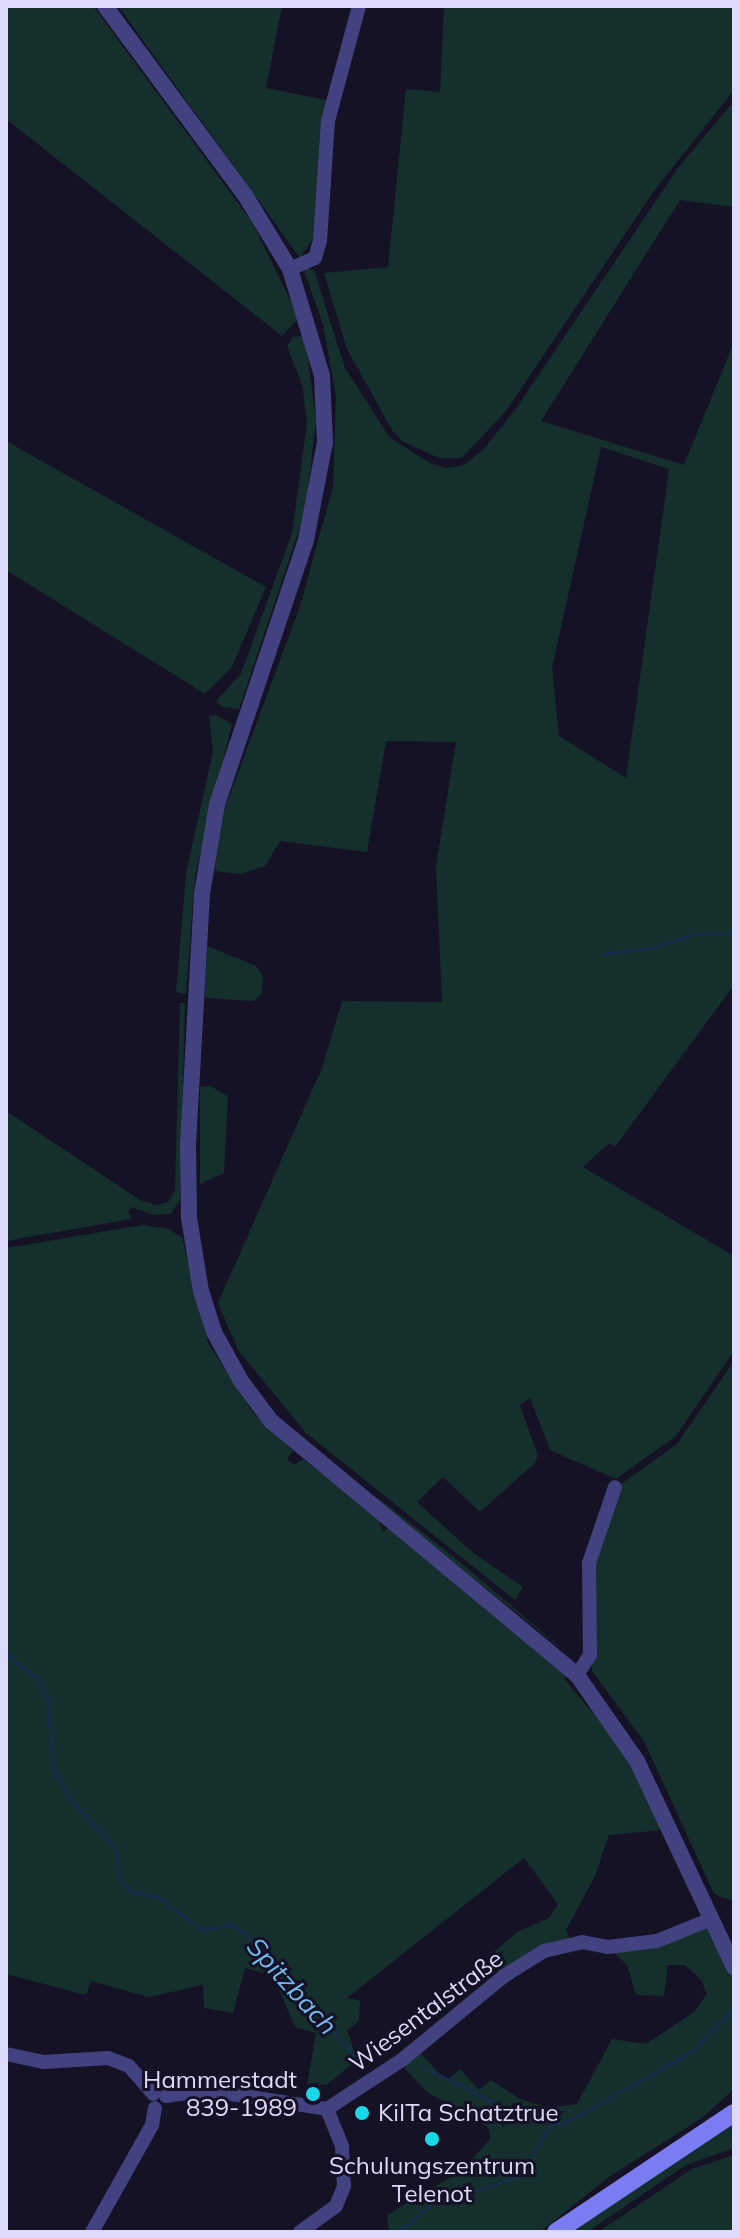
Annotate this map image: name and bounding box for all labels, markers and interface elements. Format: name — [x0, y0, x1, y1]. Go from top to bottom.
water label: Spitzbach — [240, 1931, 344, 2041]
street label: Wiesentalstraße — [344, 1944, 508, 2078]
place label: Hammerstadt 839-1989 — [143, 2066, 297, 2122]
marker: Hammerstadt 839-1989 — [304, 2085, 322, 2103]
place label: KiITa Schatztrue — [378, 2099, 559, 2127]
marker: KiITa Schatztrue — [353, 2104, 371, 2122]
marker: Schulungszentrum Telenot — [423, 2130, 441, 2148]
place label: Schulungszentrum Telenot — [329, 2152, 535, 2208]

